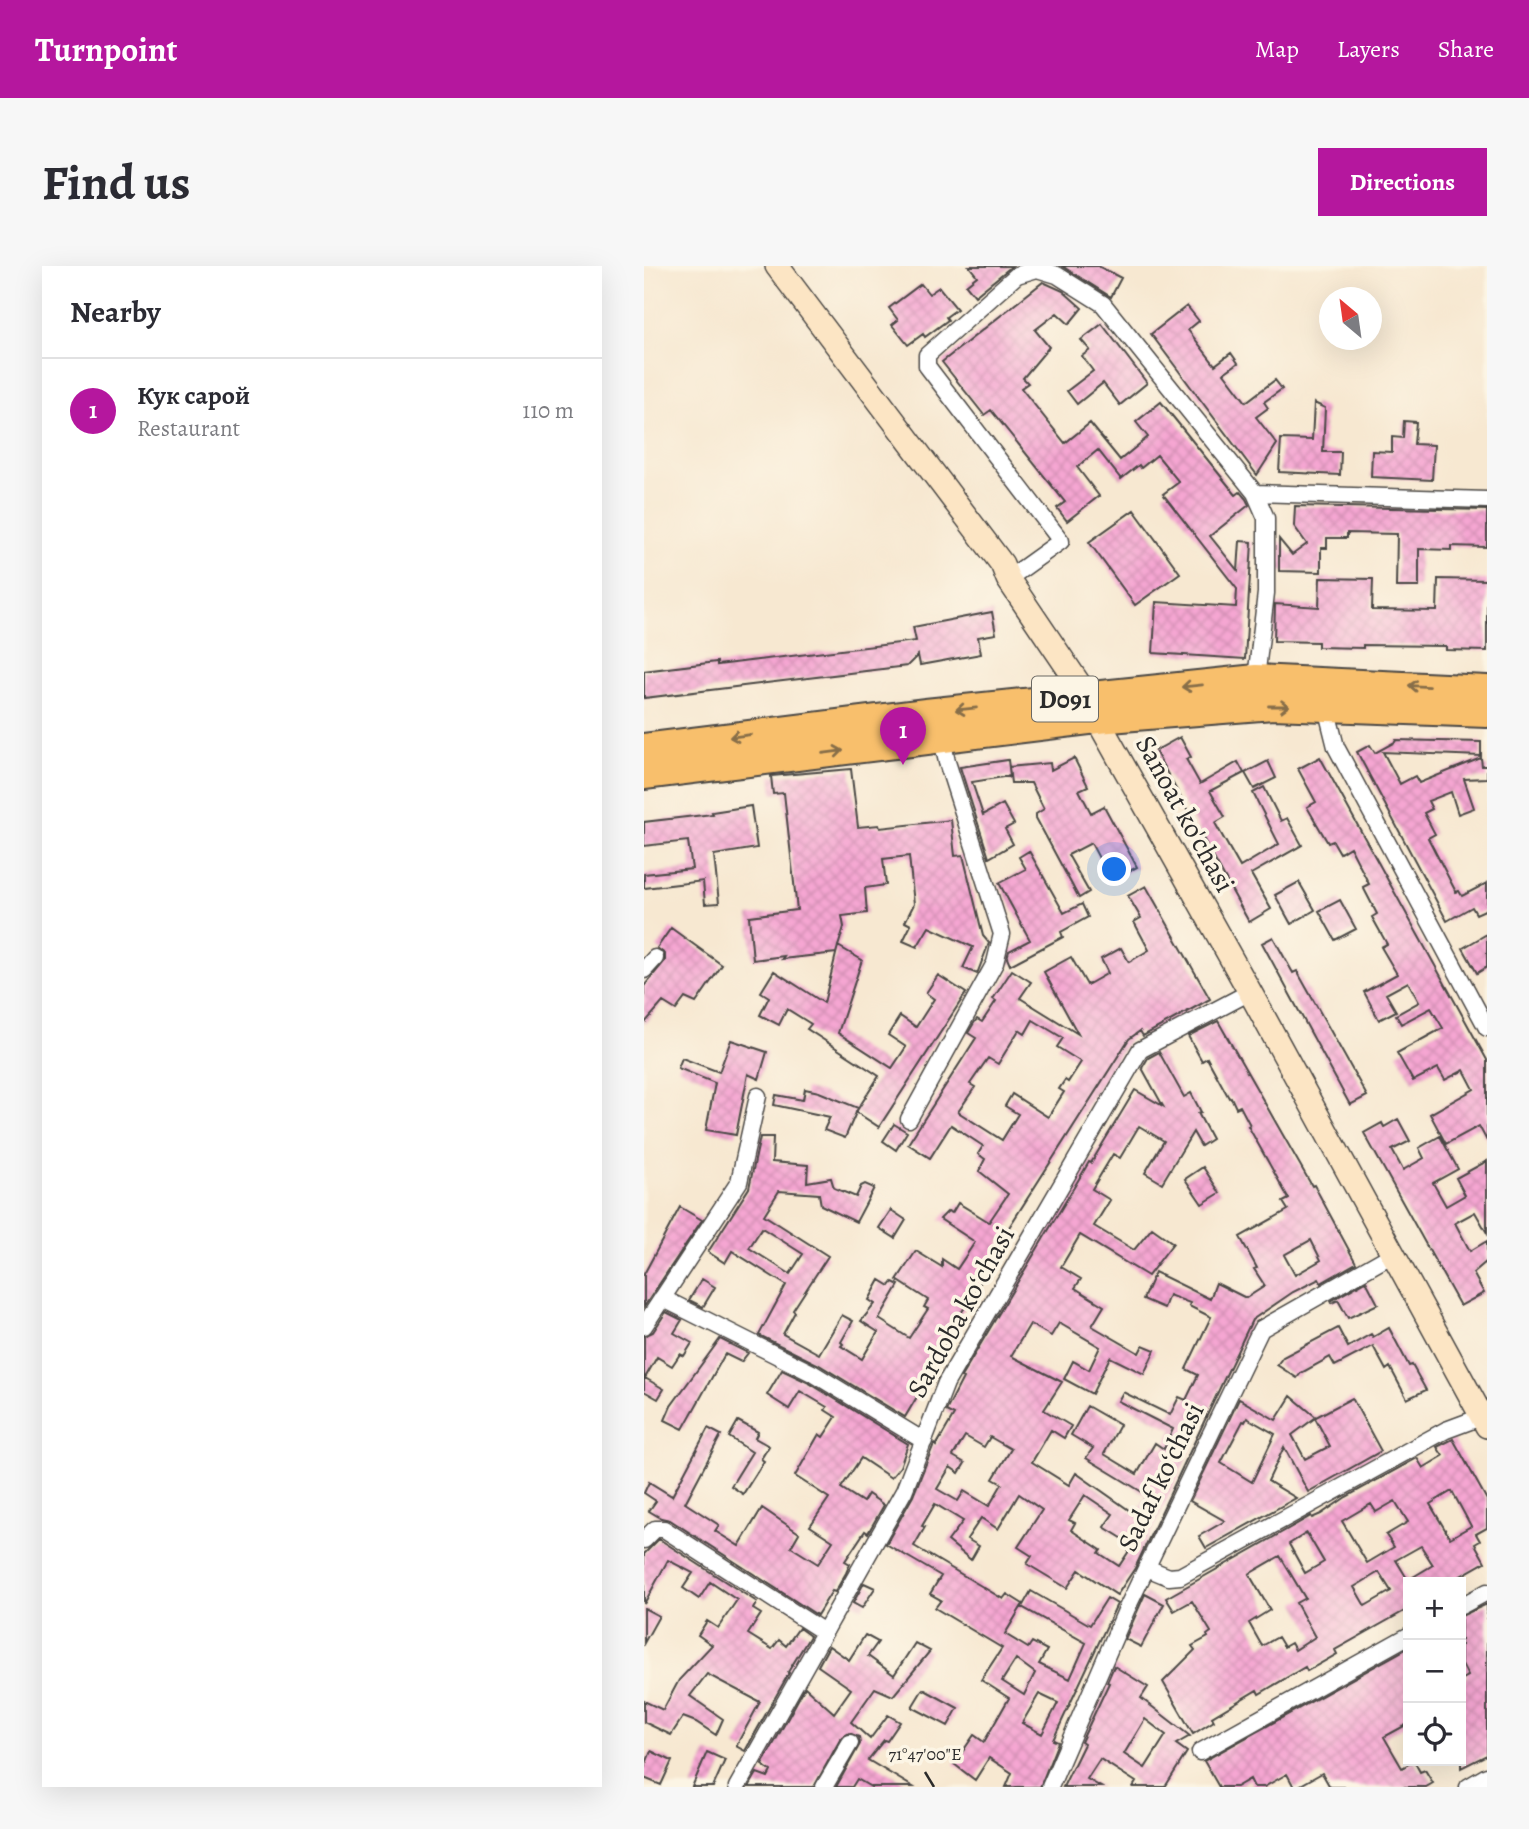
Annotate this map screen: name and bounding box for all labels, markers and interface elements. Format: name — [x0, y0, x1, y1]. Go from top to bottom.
text: Turnpoint — [35, 27, 177, 72]
text: Map — [1255, 33, 1299, 65]
text: Layers — [1337, 33, 1400, 65]
text: Share — [1438, 33, 1494, 65]
button: Directions — [1318, 148, 1487, 216]
text: Find us — [42, 149, 190, 216]
north arrow — [1319, 287, 1382, 350]
text: Nearby — [70, 292, 161, 332]
text: Кук сарой — [137, 378, 250, 413]
text: 1 — [89, 395, 97, 426]
text: 110 m — [522, 395, 574, 426]
text: Restaurant — [137, 413, 240, 444]
road number: D091 — [1032, 676, 1098, 722]
one-way arrow — [1181, 679, 1204, 692]
one-way arrow — [1408, 680, 1431, 693]
one-way arrow — [1267, 699, 1290, 713]
one-way arrow — [955, 703, 977, 716]
pin: 1 — [880, 707, 926, 765]
street label: Sanoat ko'chasi — [1126, 729, 1244, 899]
one-way arrow — [729, 730, 752, 743]
one-way arrow — [822, 746, 844, 759]
your location — [1097, 852, 1131, 886]
street label: Sardoba koʻchasi — [898, 1219, 1024, 1405]
street label: Sadaf koʻchasi — [1109, 1396, 1213, 1558]
map controls — [1403, 1577, 1466, 1766]
button: + — [1403, 1577, 1466, 1640]
button: − — [1403, 1640, 1466, 1703]
button: locate — [1403, 1703, 1466, 1766]
text: 71°47'00"E — [888, 1742, 962, 1766]

